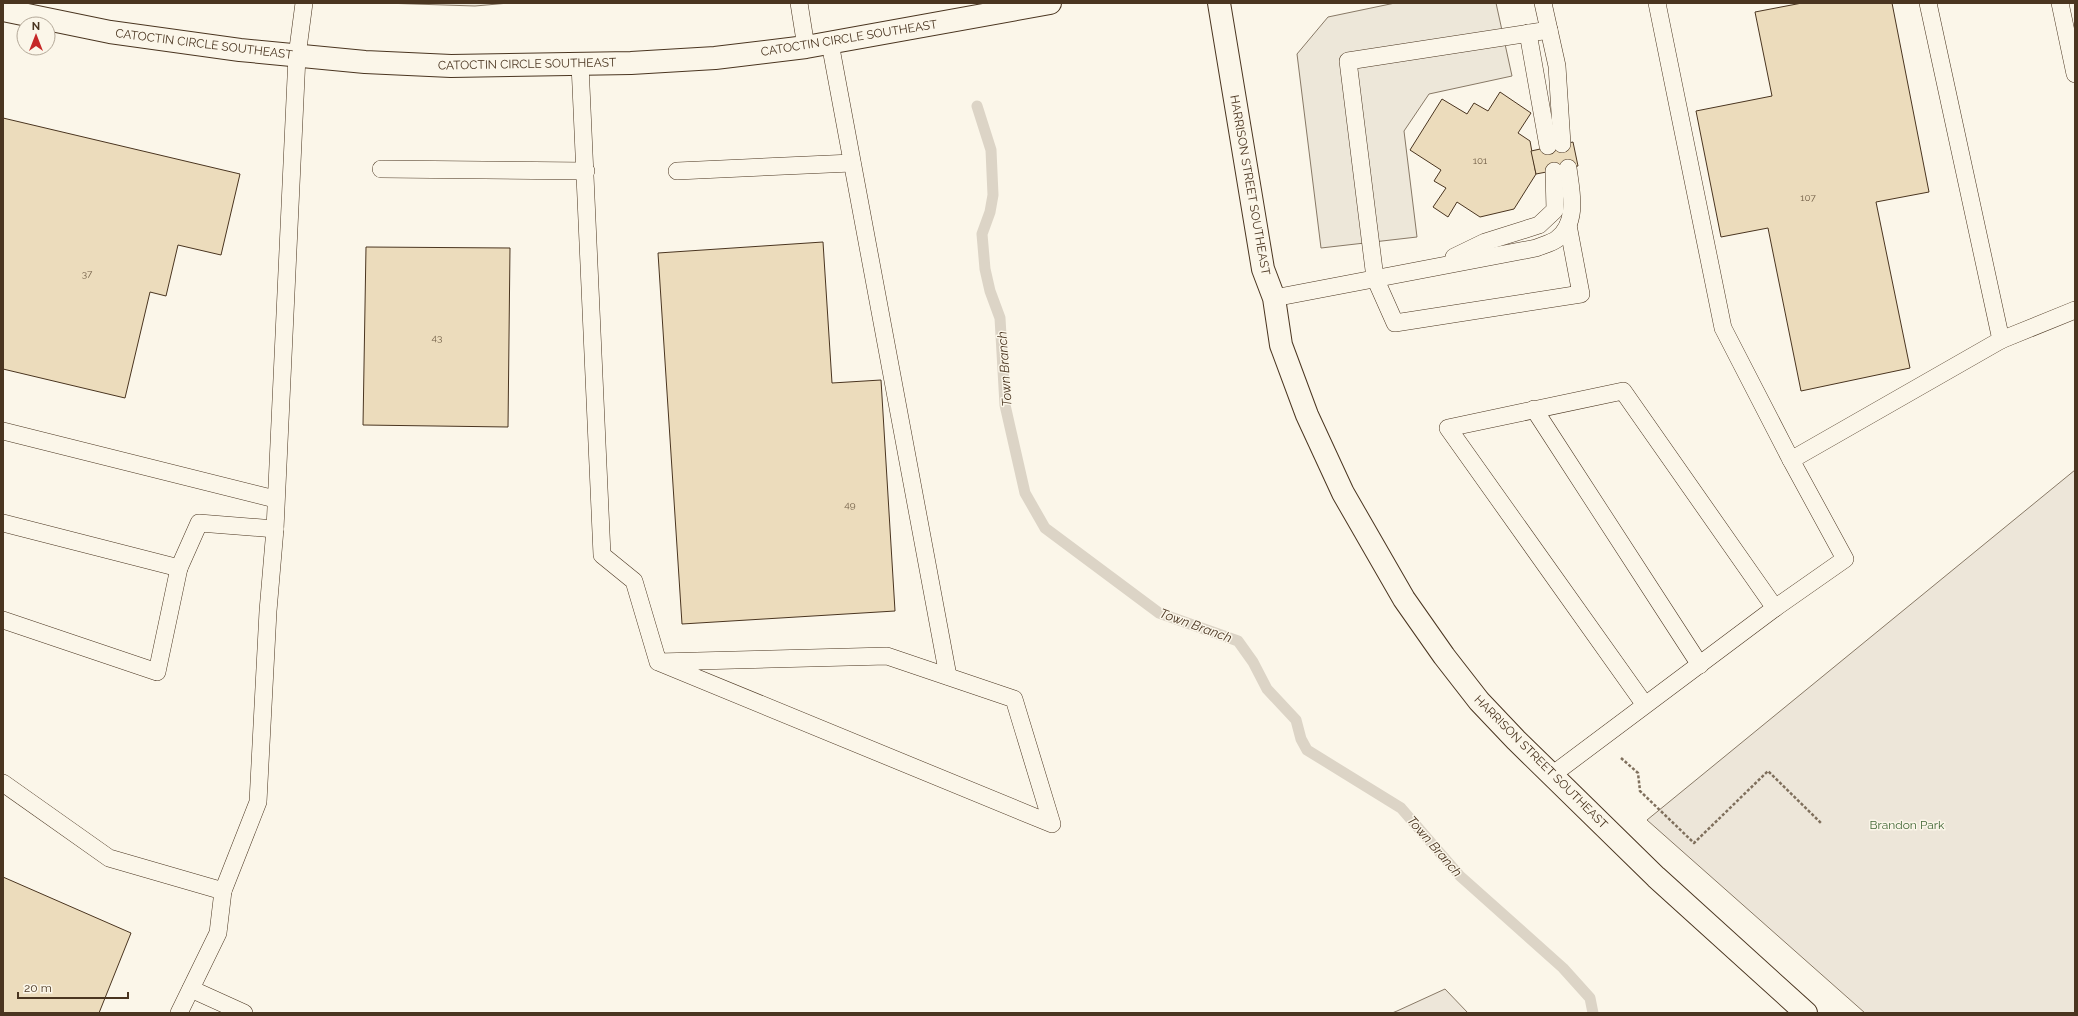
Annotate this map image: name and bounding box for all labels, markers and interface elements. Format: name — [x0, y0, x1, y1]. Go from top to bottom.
north arrow — [16, 16, 56, 56]
street label: CATOCTIN CIRCLE SOUTHEAST — [760, 17, 939, 59]
text: N — [32, 20, 40, 33]
street label: CATOCTIN CIRCLE SOUTHEAST — [115, 26, 294, 62]
street label: CATOCTIN CIRCLE SOUTHEAST — [438, 55, 617, 73]
street label: HARRISON STREET SOUTHEAST — [1227, 94, 1273, 277]
house number: 101 — [1473, 155, 1488, 166]
house number: 107 — [1800, 192, 1816, 203]
house number: 37 — [82, 268, 93, 279]
water label: Town Branch — [994, 331, 1015, 407]
house number: 43 — [432, 332, 442, 343]
house number: 49 — [844, 499, 856, 510]
water label: Town Branch — [1158, 606, 1234, 645]
street label: HARRISON STREET SOUTHEAST — [1471, 692, 1611, 832]
water label: Town Branch — [1404, 813, 1465, 880]
park label: Brandon Park — [1870, 818, 1945, 832]
scale bar — [18, 974, 128, 1000]
text: 20 m — [24, 981, 52, 995]

